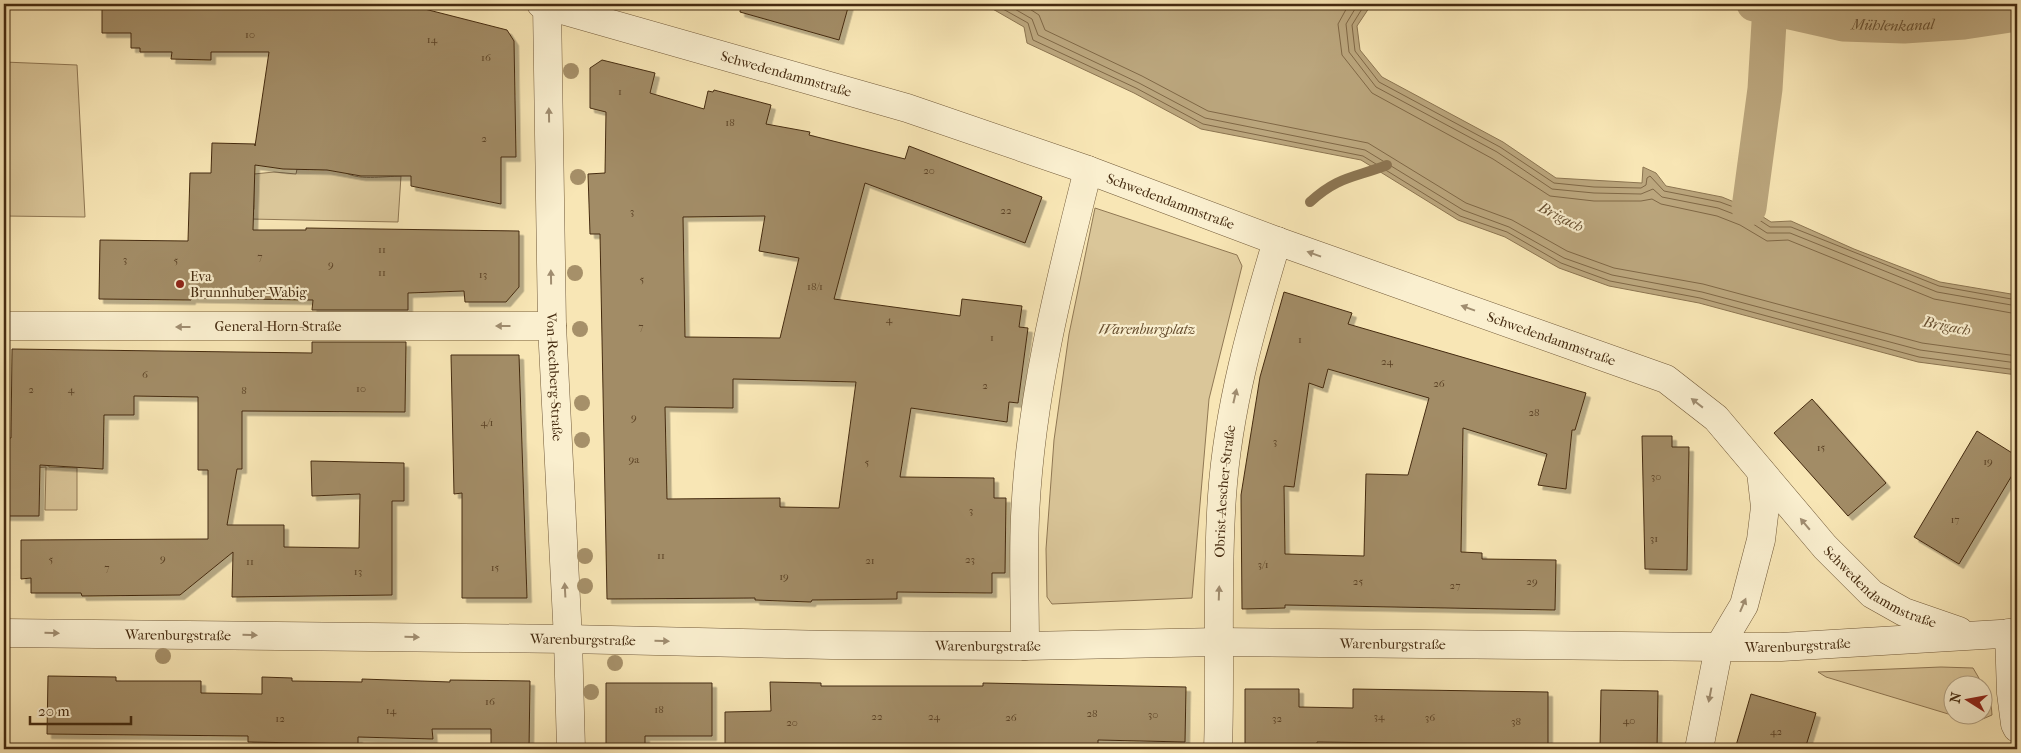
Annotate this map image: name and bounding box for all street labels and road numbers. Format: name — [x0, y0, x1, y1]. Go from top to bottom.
street label: Schwedendammstraße — [719, 47, 854, 100]
street label: Schwedendammstraße — [1104, 169, 1237, 233]
street label: Schwedendammstraße — [1485, 308, 1618, 369]
street label: Von-Rechberg-Straße — [543, 312, 566, 442]
street label: General-Horn-Straße — [215, 318, 341, 335]
street label: Obrist-Aescher-Straße — [1211, 424, 1239, 558]
street label: Schwedendammstraße — [1820, 542, 1939, 631]
street label: Warenburgstraße — [124, 626, 231, 644]
street label: Warenburgstraße — [529, 630, 636, 649]
street label: Warenburgstraße — [1744, 634, 1851, 656]
street label: Warenburgstraße — [1339, 635, 1446, 653]
street label: Warenburgstraße — [934, 637, 1041, 655]

